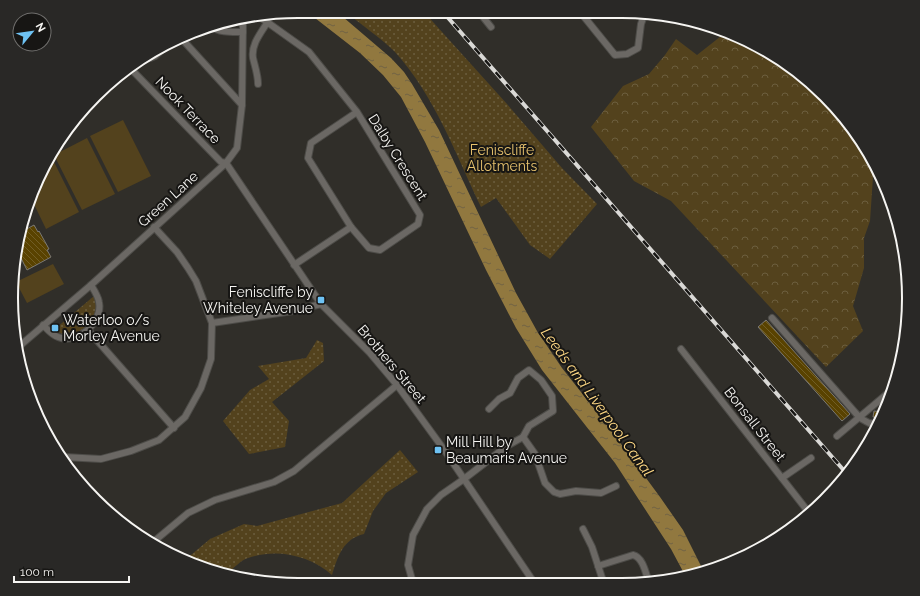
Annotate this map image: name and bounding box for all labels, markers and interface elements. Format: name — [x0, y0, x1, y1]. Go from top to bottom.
north arrow — [12, 12, 52, 52]
text: N — [33, 21, 48, 34]
street label: Nook Terrace — [152, 73, 224, 147]
street label: Dalby Crescent — [365, 111, 431, 203]
park label: Feniscliffe Allotments — [467, 142, 538, 174]
street label: Green Lane — [135, 168, 201, 230]
place label: Feniscliffe by Whiteley Avenue — [203, 284, 313, 316]
marker: Feniscliffe by Whiteley Avenue — [316, 295, 326, 305]
place label: Waterloo o/s Morley Avenue — [63, 312, 160, 344]
street label: Brothers Street — [355, 322, 430, 407]
marker: Waterloo o/s Morley Avenue — [50, 323, 60, 333]
water label: Leeds and Liverpool Canal — [537, 324, 657, 480]
street label: Bonsall Street — [721, 384, 789, 465]
place label: Mill Hill by Beaumaris Avenue — [446, 434, 567, 466]
marker: Mill Hill by Beaumaris Avenue — [433, 445, 443, 455]
scale bar — [14, 558, 129, 584]
text: 100 m — [20, 565, 54, 579]

